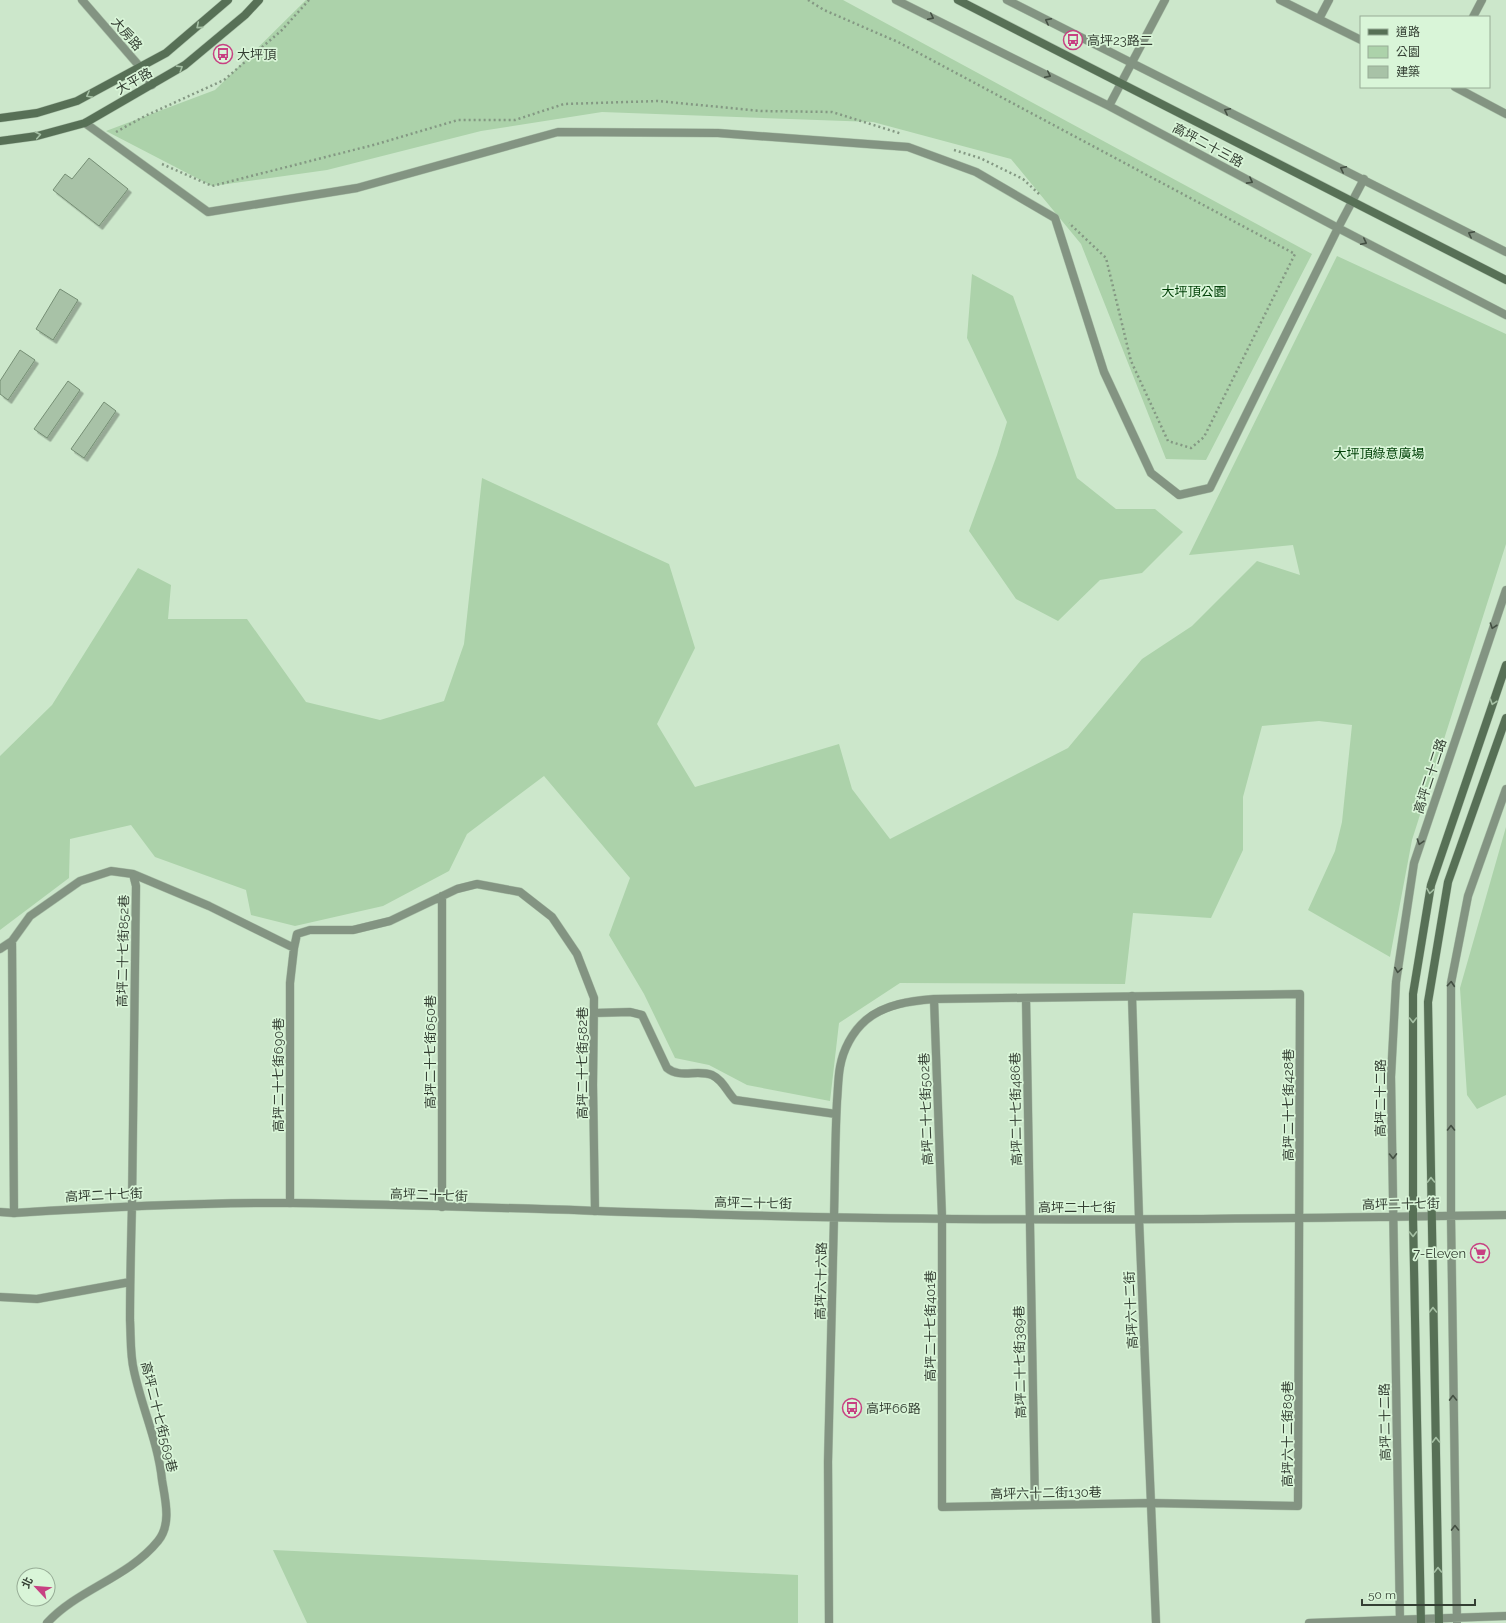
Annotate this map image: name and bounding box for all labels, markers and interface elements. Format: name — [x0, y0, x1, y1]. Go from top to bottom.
one-way arrow — [927, 13, 935, 20]
street label: 大房路 — [109, 14, 145, 54]
legend — [1360, 16, 1490, 88]
one-way arrow — [1045, 18, 1052, 26]
one-way arrow — [196, 21, 203, 28]
text: 道路 — [1396, 25, 1420, 39]
bus stop icon: 高坪23路二 — [1062, 29, 1084, 51]
place label: 高坪23路二 — [1087, 33, 1153, 48]
bus stop icon: 大坪頂 — [212, 43, 234, 65]
text: 公園 — [1396, 45, 1420, 59]
place label: 大坪頂 — [237, 47, 277, 62]
street label: 大平路 — [113, 65, 155, 97]
one-way arrow — [176, 65, 183, 73]
text: 建築 — [1396, 65, 1420, 79]
one-way arrow — [1044, 70, 1051, 78]
one-way arrow — [86, 90, 93, 97]
one-way arrow — [1224, 108, 1231, 116]
street label: 高坪二十三路 — [1170, 120, 1246, 170]
one-way arrow — [35, 131, 42, 139]
one-way arrow — [1340, 166, 1347, 174]
one-way arrow — [1246, 176, 1253, 184]
one-way arrow — [1468, 232, 1476, 239]
one-way arrow — [1360, 237, 1368, 245]
park label: 大坪頂公園 — [1161, 284, 1227, 299]
park label: 大坪頂綠意廣場 — [1333, 446, 1425, 461]
one-way arrow — [1489, 623, 1498, 630]
one-way arrow — [1490, 698, 1498, 705]
street label: 高坪二十二路 — [1411, 737, 1449, 815]
one-way arrow — [1417, 839, 1425, 846]
one-way arrow — [1426, 888, 1435, 894]
street label: 高坪二十七街852巷 — [115, 895, 131, 1007]
one-way arrow — [1394, 967, 1402, 973]
one-way arrow — [1447, 981, 1456, 987]
street label: 高坪二十七街650巷 — [423, 995, 438, 1109]
street label: 高坪二十七街582巷 — [575, 1007, 590, 1119]
one-way arrow — [1409, 1017, 1417, 1023]
street label: 高坪二十七街690巷 — [271, 1018, 286, 1132]
street label: 高坪二十七街428巷 — [1281, 1049, 1296, 1161]
street label: 高坪二十七街502巷 — [917, 1052, 935, 1166]
street label: 高坪二十七街486巷 — [1008, 1052, 1024, 1166]
street label: 高坪二十二路 — [1373, 1059, 1388, 1137]
one-way arrow — [1447, 1125, 1455, 1131]
one-way arrow — [1388, 1153, 1397, 1159]
one-way arrow — [1427, 1177, 1435, 1183]
street label: 高坪二十七街 — [65, 1185, 143, 1205]
street label: 高坪二十七街 — [390, 1186, 468, 1204]
street label: 高坪二十七街 — [714, 1195, 792, 1211]
street label: 高坪二十七街 — [1362, 1196, 1440, 1212]
street label: 高坪二十七街 — [1038, 1200, 1116, 1215]
one-way arrow — [1409, 1231, 1417, 1237]
street label: 高坪六十六路 — [813, 1242, 829, 1320]
supermarket icon: 7-Eleven — [1469, 1242, 1491, 1264]
place label: 7-Eleven — [1413, 1246, 1466, 1261]
street label: 高坪二十七街401巷 — [923, 1270, 938, 1382]
street label: 高坪六十二街 — [1121, 1271, 1141, 1349]
street label: 高坪二十七街389巷 — [1012, 1305, 1028, 1419]
one-way arrow — [1429, 1307, 1438, 1313]
street label: 高坪二十七街569巷 — [138, 1360, 180, 1474]
street label: 高坪六十二街89巷 — [1280, 1381, 1295, 1487]
street label: 高坪二十二路 — [1377, 1383, 1393, 1461]
one-way arrow — [1449, 1395, 1457, 1401]
bus stop icon: 高坪66路 — [841, 1397, 863, 1419]
place label: 高坪66路 — [866, 1401, 921, 1416]
one-way arrow — [1432, 1437, 1440, 1443]
street label: 高坪六十二街130巷 — [990, 1485, 1102, 1501]
one-way arrow — [1451, 1525, 1459, 1531]
north arrow — [16, 1567, 56, 1607]
one-way arrow — [1434, 1567, 1442, 1573]
text: 北 — [19, 1575, 36, 1591]
scale bar — [1362, 1581, 1475, 1607]
text: 50 m — [1368, 1588, 1396, 1602]

